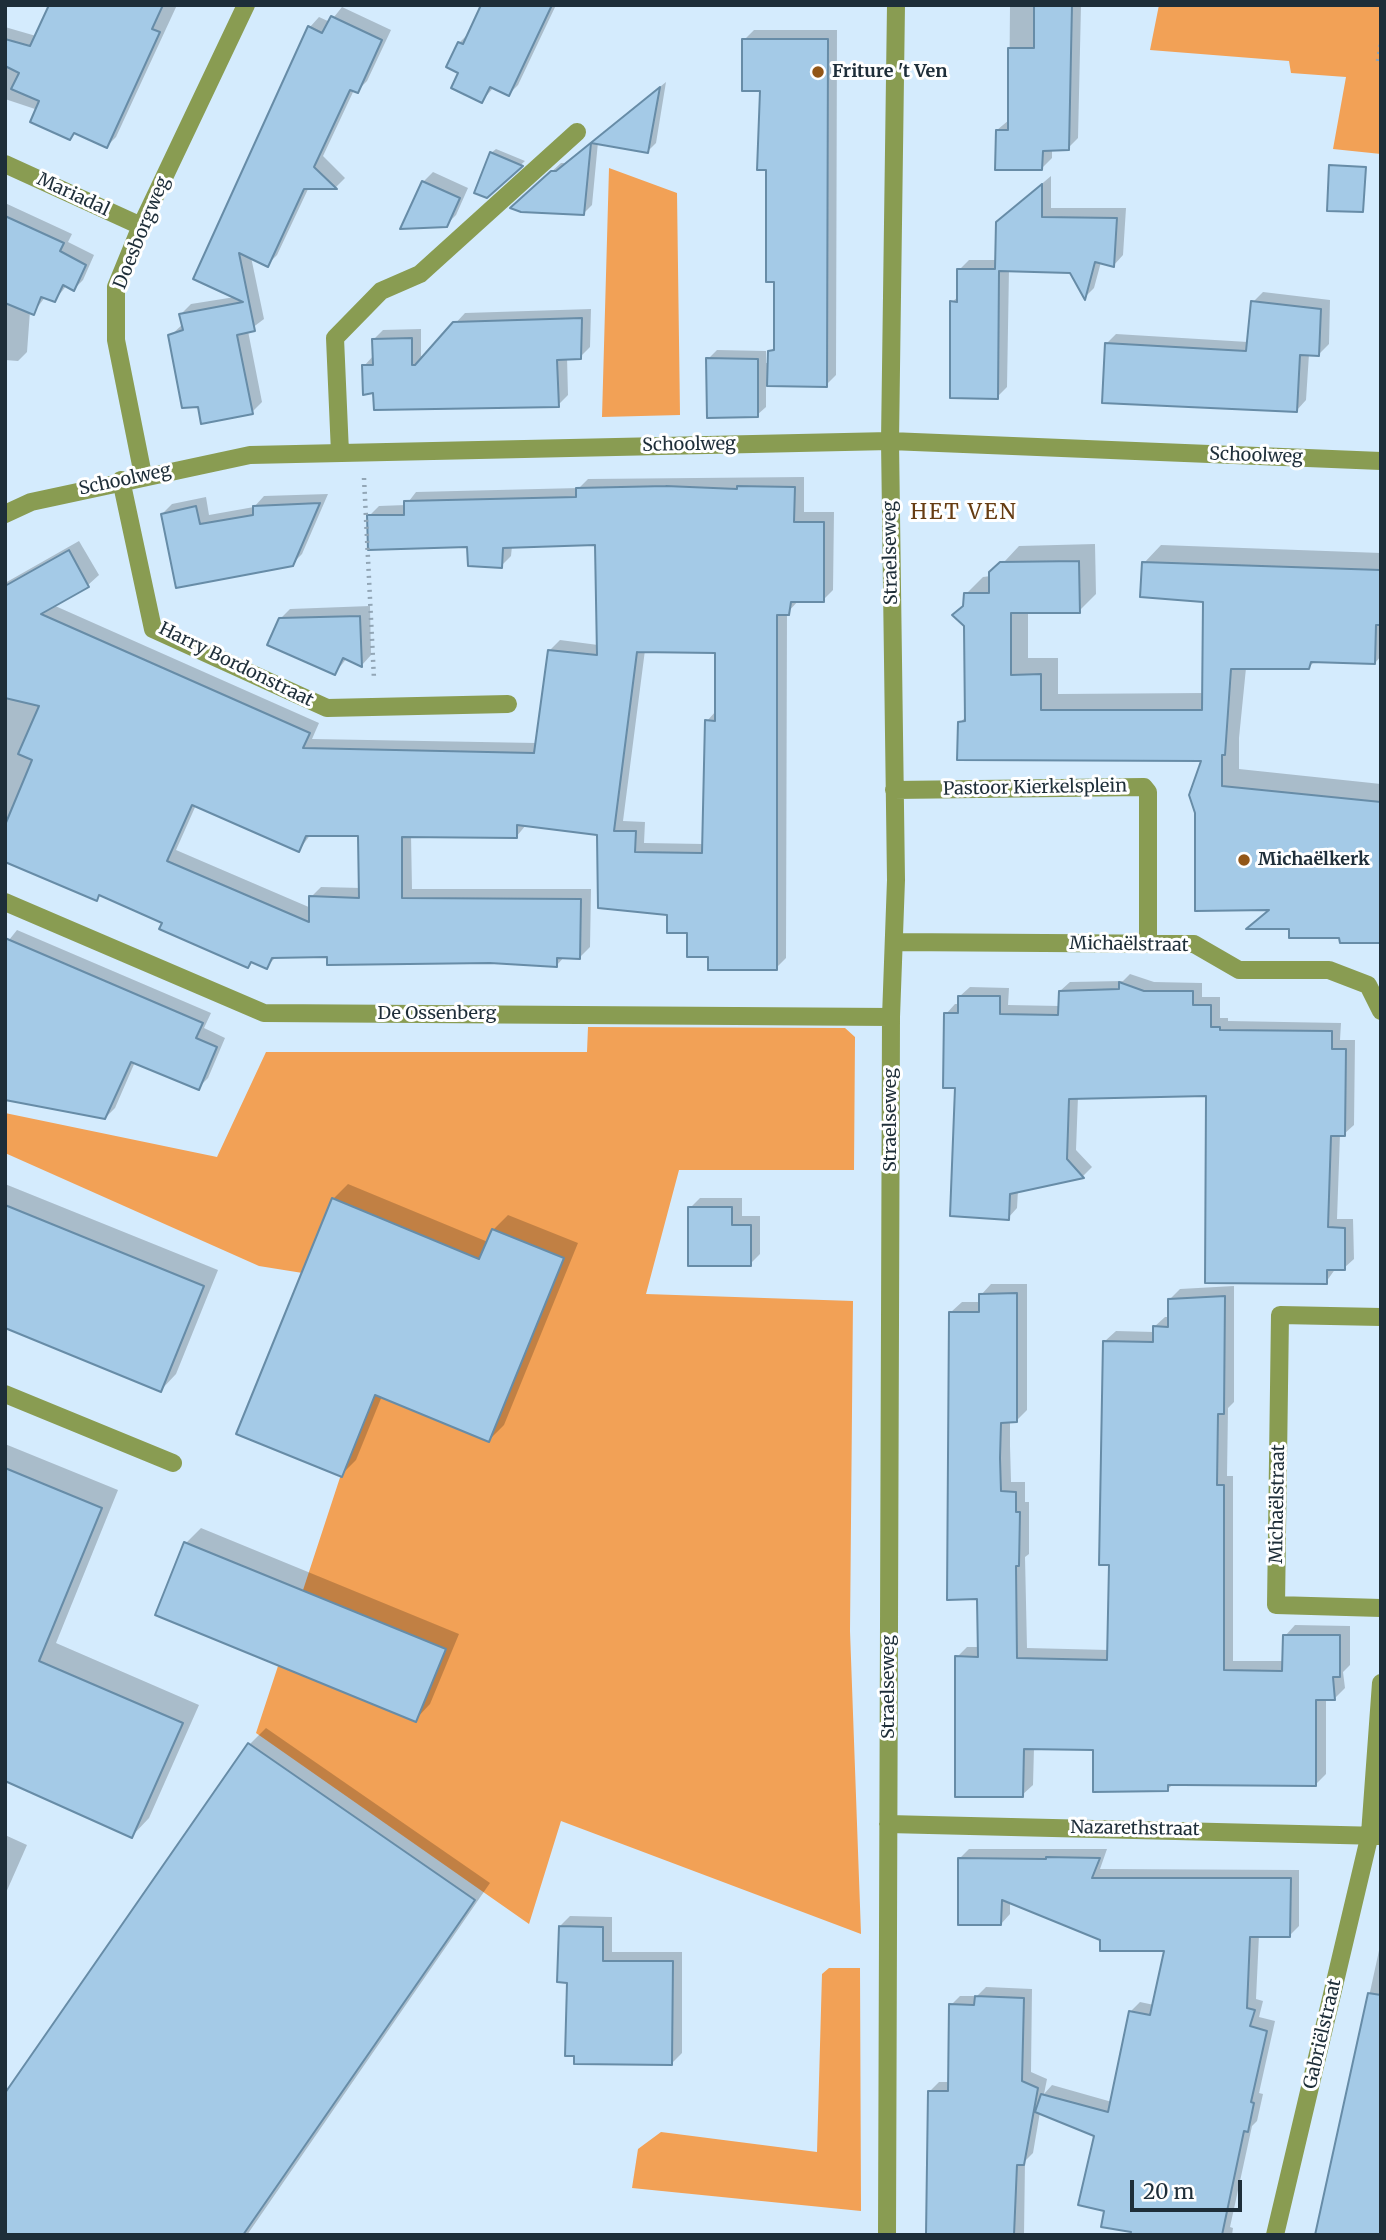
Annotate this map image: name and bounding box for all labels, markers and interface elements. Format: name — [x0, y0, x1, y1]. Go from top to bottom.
place label: Friture 't Ven — [832, 61, 947, 83]
marker: Friture 't Ven — [810, 64, 826, 80]
street label: Mariadal — [33, 169, 113, 221]
street label: Doesborgweg — [110, 174, 174, 292]
street label: Schoolweg — [642, 433, 736, 457]
street label: Schoolweg — [1209, 444, 1303, 468]
street label: Schoolweg — [77, 460, 173, 500]
district label: HET VEN — [911, 500, 1017, 526]
street label: Straelseweg — [879, 501, 903, 605]
street label: Harry Bordonstraat — [155, 618, 317, 712]
street label: Pastoor Kierkelsplein — [943, 776, 1127, 800]
place label: Michaëlkerk — [1258, 849, 1370, 871]
marker: Michaëlkerk — [1236, 852, 1252, 868]
street label: Michaëlstraat — [1069, 933, 1189, 957]
street label: De Ossenberg — [378, 1003, 496, 1025]
street label: Straelseweg — [880, 1068, 902, 1172]
street label: Michaëlstraat — [1266, 1444, 1290, 1564]
street label: Straelseweg — [878, 1635, 900, 1739]
street label: Nazarethstraat — [1070, 1817, 1200, 1841]
street label: Gabriëlstraat — [1300, 1977, 1346, 2091]
scale bar — [1134, 2166, 1246, 2210]
text: 20 m — [1143, 2178, 1194, 2205]

